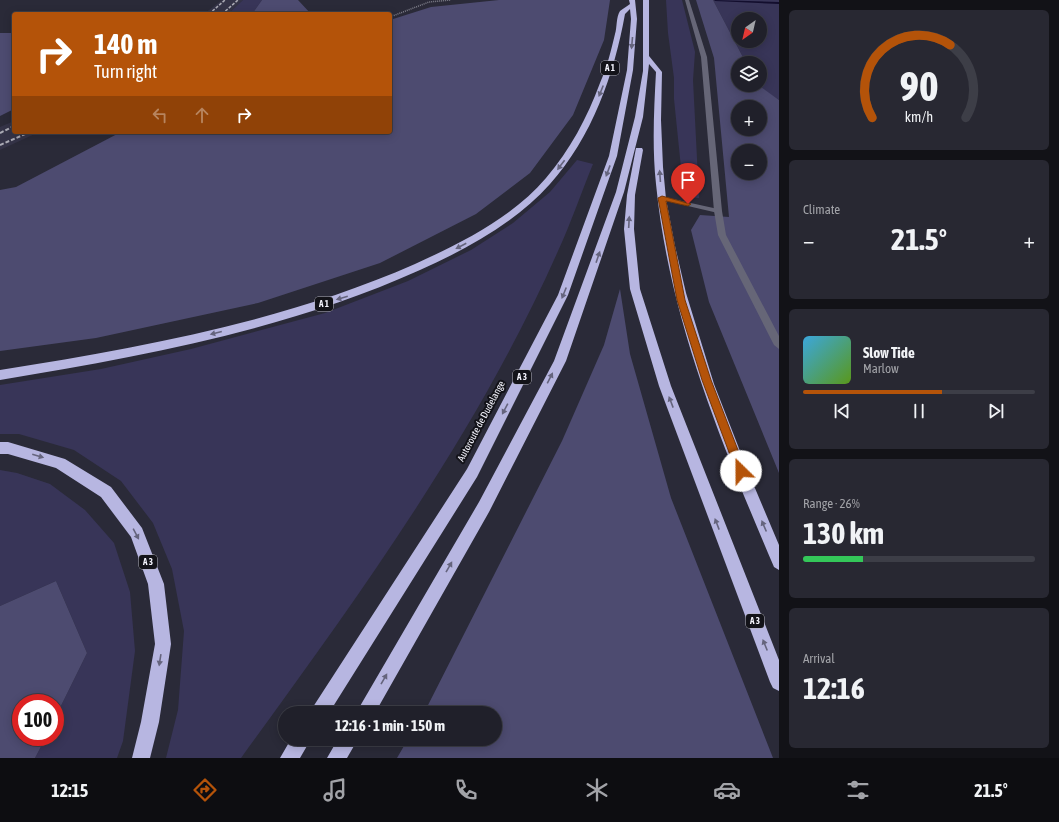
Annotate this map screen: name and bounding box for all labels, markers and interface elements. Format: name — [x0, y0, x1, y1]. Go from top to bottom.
north arrow — [731, 12, 767, 48]
map controls — [731, 12, 767, 180]
icon: right — [28, 28, 80, 80]
text: 140 m — [94, 28, 157, 60]
one-way arrow — [628, 37, 635, 49]
button: layers — [731, 56, 767, 92]
text: Turn right — [94, 61, 157, 82]
road number: A 1 — [601, 61, 619, 75]
text: 90 — [899, 62, 939, 110]
one-way arrow — [597, 85, 603, 97]
button: + — [731, 100, 767, 136]
icon: left — [149, 104, 171, 126]
icon: ahead — [191, 104, 213, 126]
icon: right — [233, 104, 255, 126]
text: km/h — [905, 108, 933, 124]
button: − — [731, 144, 767, 180]
one-way arrow — [557, 160, 565, 171]
pin — [671, 163, 705, 204]
one-way arrow — [605, 165, 611, 177]
icon: arrive — [677, 169, 699, 191]
one-way arrow — [656, 170, 663, 182]
text: Climate — [803, 202, 840, 217]
one-way arrow — [626, 216, 633, 228]
text: 21.5° — [891, 222, 947, 256]
text: − — [803, 227, 814, 253]
text: + — [1024, 227, 1035, 253]
one-way arrow — [455, 243, 466, 250]
one-way arrow — [595, 251, 601, 263]
one-way arrow — [560, 287, 566, 299]
one-way arrow — [335, 295, 347, 301]
road number: A 1 — [315, 297, 333, 311]
one-way arrow — [210, 331, 223, 337]
text: Slow Tide — [863, 344, 915, 361]
text: Marlow — [863, 361, 899, 376]
road number: A 3 — [513, 370, 531, 384]
one-way arrow — [547, 372, 554, 384]
street label: Autoroute de Dudelange — [455, 378, 507, 463]
one-way arrow — [667, 396, 673, 408]
icon: previous — [831, 400, 853, 422]
icon: pause — [908, 400, 930, 422]
icon: next — [985, 400, 1007, 422]
one-way arrow — [502, 403, 509, 415]
position arrow — [720, 450, 762, 492]
one-way arrow — [32, 453, 44, 459]
text: Range · 26% — [803, 496, 860, 511]
text: 130 km — [803, 516, 884, 550]
one-way arrow — [714, 517, 720, 529]
one-way arrow — [761, 520, 767, 531]
one-way arrow — [133, 528, 140, 540]
road number: A 3 — [139, 555, 157, 569]
one-way arrow — [446, 561, 453, 573]
road number: A 3 — [746, 614, 764, 628]
one-way arrow — [761, 639, 767, 651]
text: Arrival — [803, 651, 835, 666]
one-way arrow — [157, 654, 163, 666]
text: 12:16 — [803, 671, 865, 705]
one-way arrow — [381, 673, 388, 685]
speed limit sign: 100 — [12, 694, 64, 746]
text: 12:16 · 1 min · 150 m — [335, 717, 445, 734]
icon: directions — [191, 776, 219, 804]
icon: music — [321, 776, 349, 804]
icon: phone — [452, 776, 480, 804]
icon: climate — [583, 776, 611, 804]
icon: car — [713, 776, 741, 804]
icon: filters — [844, 776, 872, 804]
text: 12:15 — [51, 780, 88, 801]
text: 21.5° — [974, 780, 1008, 801]

